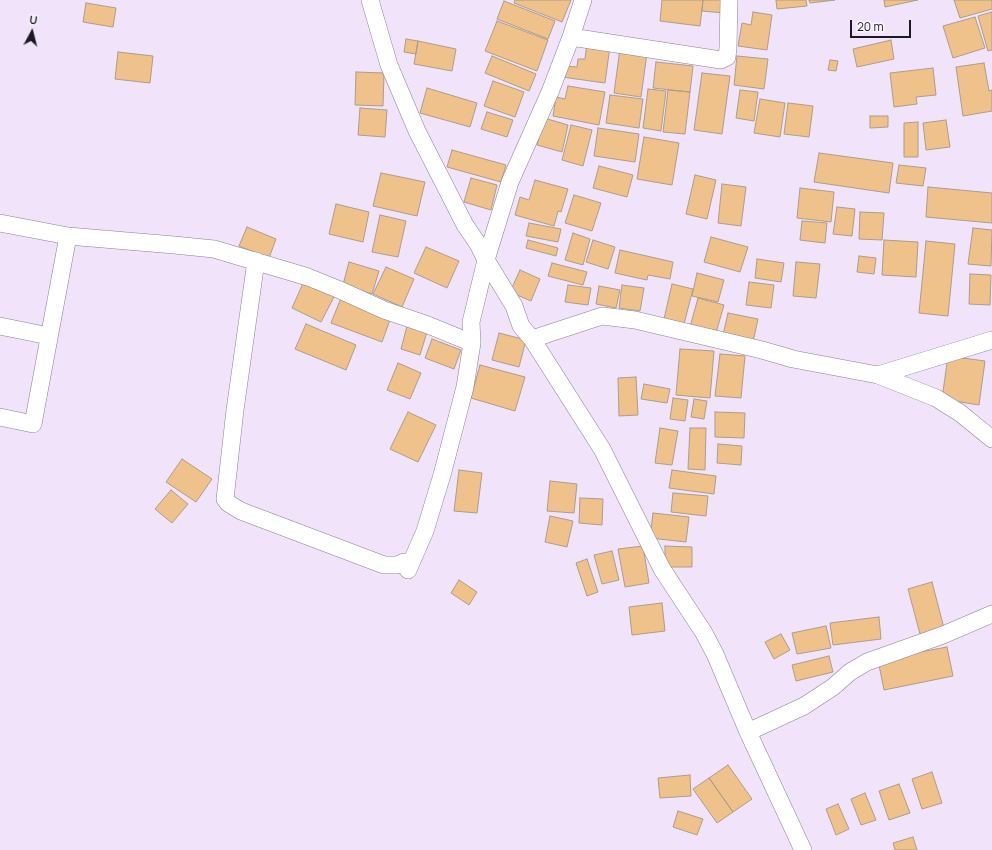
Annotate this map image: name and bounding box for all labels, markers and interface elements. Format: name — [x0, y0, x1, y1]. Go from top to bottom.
north arrow — [12, 12, 52, 52]
text: U — [29, 12, 38, 28]
scale bar — [852, 12, 913, 38]
text: 20 m — [857, 18, 884, 35]

